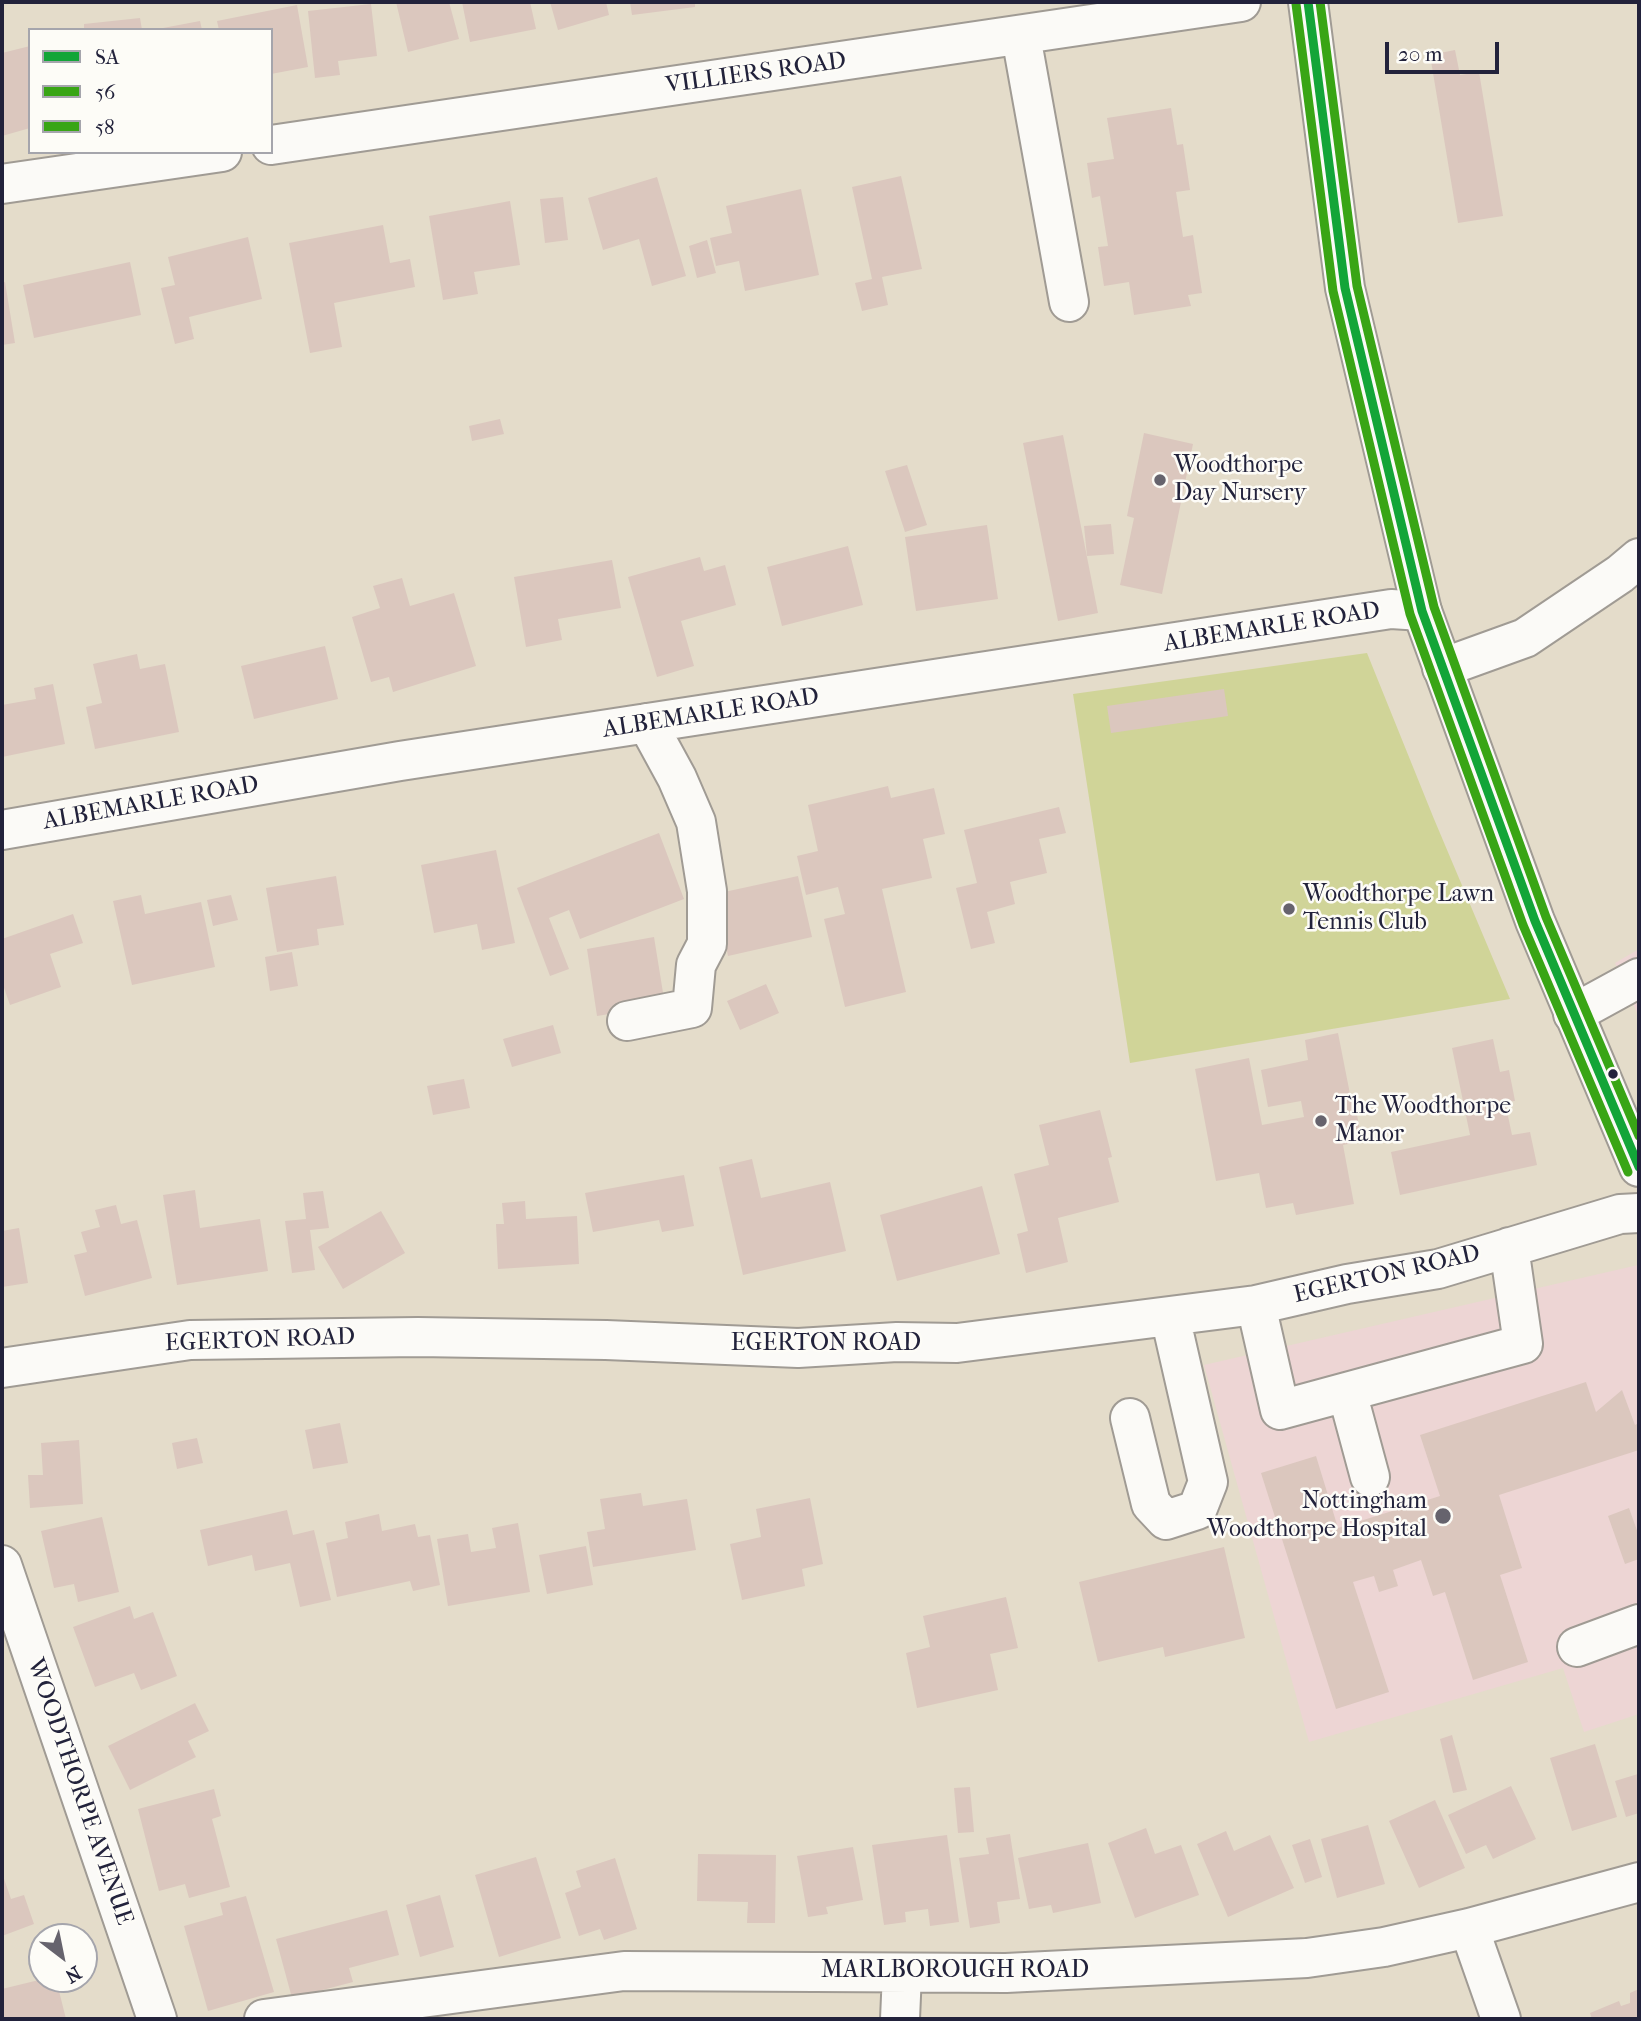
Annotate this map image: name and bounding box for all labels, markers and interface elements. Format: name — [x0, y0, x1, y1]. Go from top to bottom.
legend — [28, 28, 273, 154]
scale bar — [1389, 28, 1503, 72]
text: 20 m — [1398, 42, 1442, 66]
text: SA — [95, 45, 119, 69]
street label: VILLIERS ROAD — [664, 47, 848, 101]
text: 56 — [95, 80, 115, 104]
text: 58 — [95, 115, 115, 139]
place label: Woodthorpe Day Nursery — [1174, 452, 1306, 508]
marker: Woodthorpe Day Nursery — [1152, 472, 1168, 488]
street label: ALBEMARLE ROAD — [1162, 597, 1382, 659]
street label: ALBEMARLE ROAD — [601, 683, 821, 745]
street label: ALBEMARLE ROAD — [41, 771, 261, 837]
place label: Woodthorpe Lawn Tennis Club — [1303, 881, 1494, 937]
marker: Woodthorpe Lawn Tennis Club — [1281, 901, 1297, 917]
unlabelled marker — [1606, 1067, 1620, 1081]
place label: The Woodthorpe Manor — [1335, 1093, 1511, 1149]
marker: The Woodthorpe Manor — [1313, 1113, 1329, 1129]
street label: EGERTON ROAD — [1291, 1240, 1483, 1310]
street label: EGERTON ROAD — [164, 1323, 356, 1359]
street label: EGERTON ROAD — [731, 1330, 921, 1358]
place label: Nottingham Woodthorpe Hospital — [1207, 1488, 1427, 1544]
marker: Nottingham Woodthorpe Hospital — [1433, 1506, 1453, 1526]
street label: WOODTHORPE AVENUE — [20, 1655, 138, 1929]
north arrow — [28, 1923, 98, 1993]
street label: MARLBOROUGH ROAD — [821, 1957, 1089, 1985]
text: N — [61, 1961, 85, 1987]

